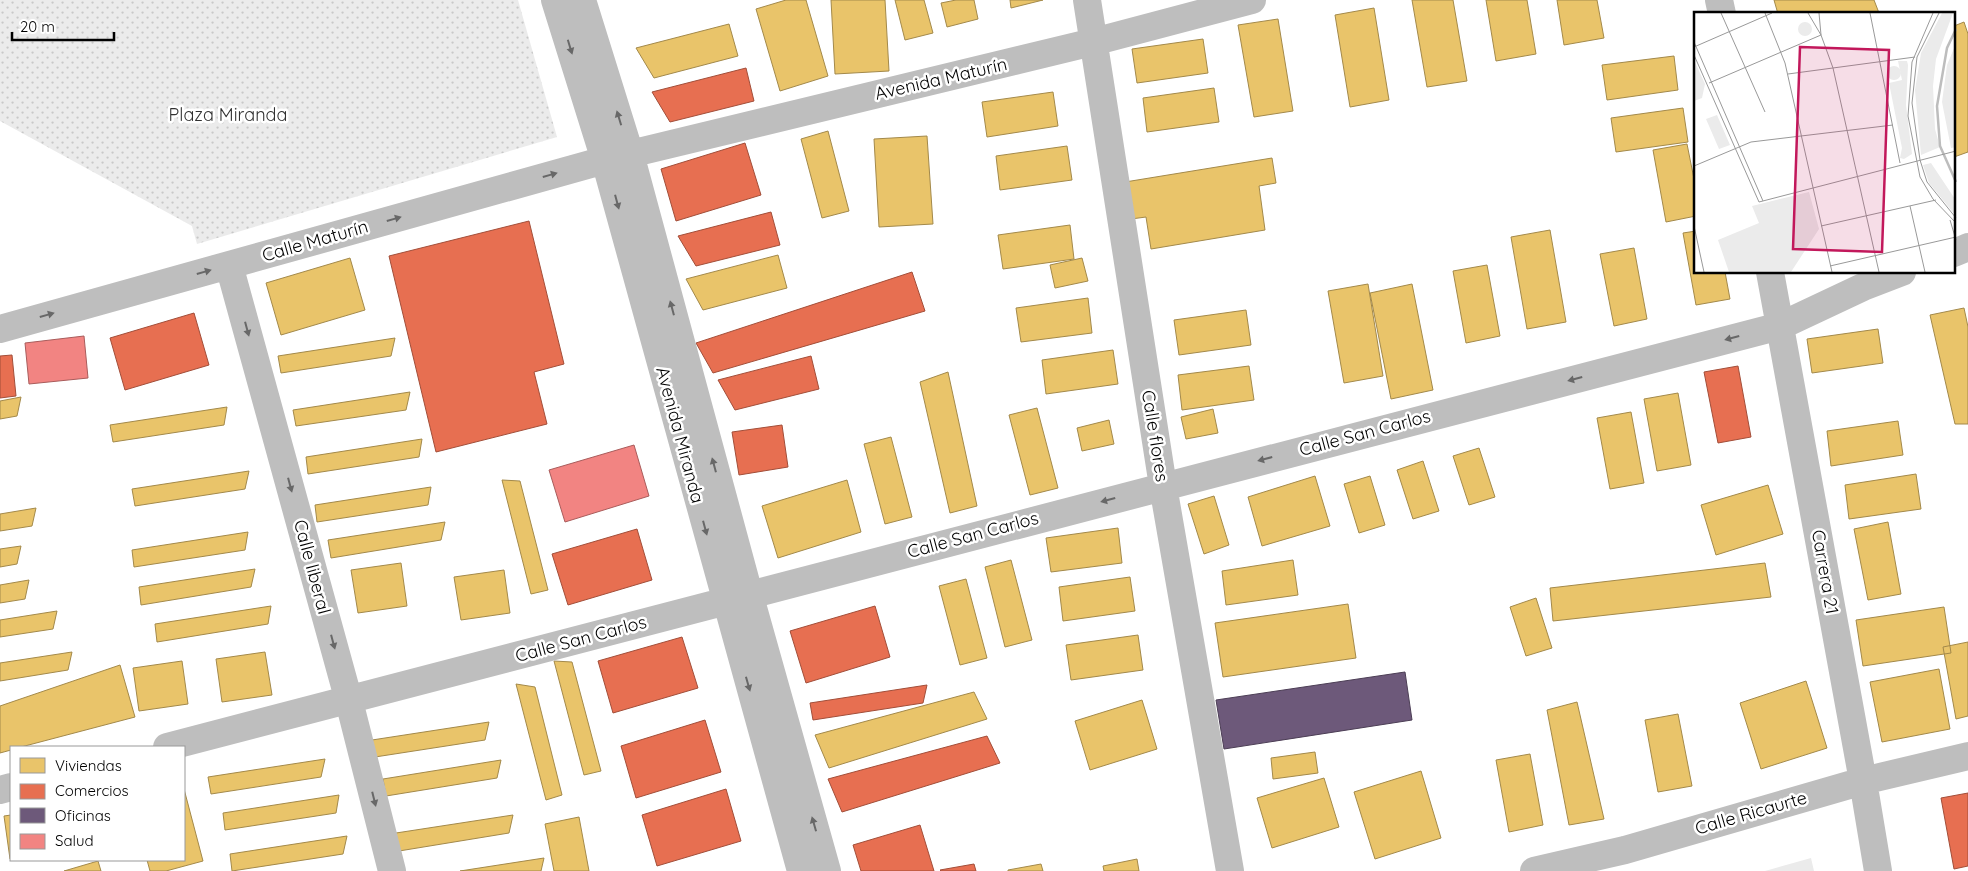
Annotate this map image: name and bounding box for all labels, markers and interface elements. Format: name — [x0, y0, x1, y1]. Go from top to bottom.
scale bar — [12, 10, 115, 42]
inset map — [1694, 12, 1956, 274]
text: 20 m — [20, 17, 55, 36]
one-way arrow — [566, 39, 574, 54]
street label: Avenida Maturín — [873, 52, 1009, 105]
park label: Plaza Miranda — [169, 103, 287, 126]
one-way arrow — [614, 110, 622, 125]
one-way arrow — [543, 171, 558, 179]
one-way arrow — [613, 195, 621, 210]
street label: Calle Maturín — [259, 214, 371, 267]
one-way arrow — [386, 215, 401, 223]
one-way arrow — [196, 268, 211, 276]
one-way arrow — [667, 301, 675, 316]
one-way arrow — [40, 311, 55, 319]
one-way arrow — [243, 321, 251, 336]
one-way arrow — [1725, 334, 1740, 342]
street label: Avenida Miranda — [651, 364, 710, 506]
one-way arrow — [1568, 375, 1583, 383]
street label: Calle flores — [1137, 388, 1174, 483]
street label: Calle San Carlos — [1297, 404, 1433, 461]
one-way arrow — [1258, 455, 1273, 463]
one-way arrow — [710, 458, 718, 473]
one-way arrow — [286, 478, 294, 493]
one-way arrow — [1100, 496, 1116, 504]
street label: Calle San Carlos — [905, 506, 1041, 563]
street label: Calle liberal — [289, 517, 336, 617]
one-way arrow — [701, 520, 709, 535]
street label: Carrera 21 — [1807, 528, 1844, 616]
street label: Calle San Carlos — [513, 610, 649, 667]
one-way arrow — [329, 634, 337, 650]
one-way arrow — [744, 677, 752, 692]
legend — [10, 746, 185, 861]
text: Viviendas — [55, 756, 122, 775]
text: Comercios — [55, 781, 129, 800]
street label: Calle Ricaurte — [1692, 786, 1809, 839]
one-way arrow — [370, 792, 378, 807]
text: Oficinas — [55, 806, 111, 825]
one-way arrow — [809, 816, 817, 831]
text: Salud — [55, 831, 94, 850]

